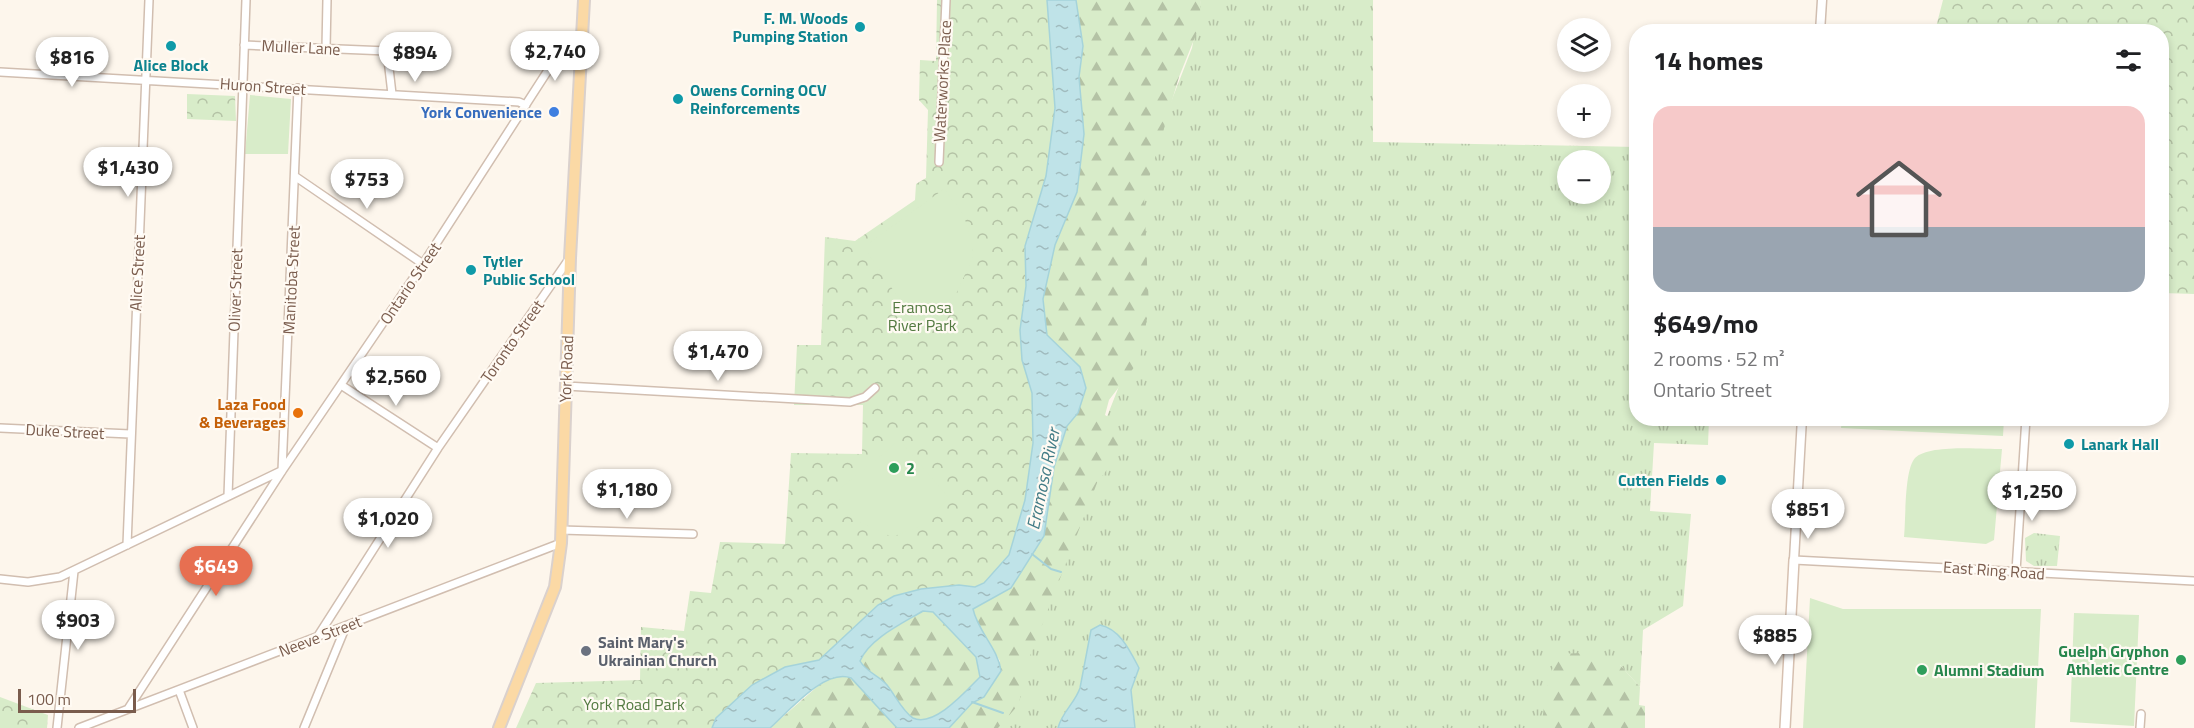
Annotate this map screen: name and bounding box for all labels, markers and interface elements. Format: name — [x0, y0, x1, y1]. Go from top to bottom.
place label: F. M. Woods Pumping Station — [733, 6, 848, 48]
map controls — [1557, 18, 1611, 204]
button: layers — [1557, 18, 1611, 72]
street label: Waterworks Place — [927, 19, 957, 143]
marker: F. M. Woods Pumping Station — [853, 20, 867, 34]
pin: $2,740 — [506, 31, 604, 82]
pin: $894 — [379, 32, 451, 83]
street label: Muller Lane — [261, 33, 341, 61]
text: $2,740 — [524, 35, 586, 66]
text: $894 — [393, 36, 437, 67]
pin: $816 — [36, 37, 108, 88]
marker: Alice Block — [164, 39, 178, 53]
text: $816 — [50, 41, 94, 72]
text: 14 homes — [1653, 41, 1763, 80]
icon: filters — [2112, 44, 2145, 77]
place label: Alice Block — [134, 53, 209, 77]
street label: Huron Street — [219, 71, 307, 101]
place label: Owens Corning OCV Reinforcements — [690, 78, 827, 120]
button: + — [1557, 84, 1611, 138]
marker: Owens Corning OCV Reinforcements — [671, 92, 685, 106]
place label: York Convenience — [421, 100, 542, 124]
marker: York Convenience — [547, 105, 561, 119]
icon: home — [1845, 145, 1953, 253]
pin: $1,430 — [79, 147, 177, 198]
button: − — [1557, 150, 1611, 204]
text: $1,430 — [97, 151, 159, 182]
pin: $753 — [331, 159, 403, 210]
text: $753 — [345, 163, 389, 194]
street label: Manitoba Street — [276, 225, 306, 335]
street label: Alice Street — [123, 234, 151, 312]
street label: Ontario Street — [373, 237, 447, 329]
street label: Oliver Street — [222, 247, 248, 332]
place label: Tytler Public School — [483, 249, 575, 291]
marker: Tytler Public School — [464, 263, 478, 277]
street label: Toronto Street — [474, 294, 550, 387]
park label: Eramosa River Park — [888, 295, 957, 337]
text: $649/mo — [1653, 304, 1758, 343]
pin: $1,470 — [669, 331, 767, 382]
street label: York Road — [553, 335, 579, 403]
text: $1,470 — [687, 335, 749, 366]
text: 2 rooms · 52 m² — [1653, 343, 1785, 374]
pin: $2,560 — [347, 356, 445, 407]
text: $2,560 — [365, 360, 427, 391]
text: Ontario Street — [1653, 374, 1772, 405]
place label: Laza Food & Beverages — [199, 392, 286, 434]
marker: Laza Food & Beverages — [291, 406, 305, 420]
street label: Duke Street — [25, 417, 106, 445]
water label: Eramosa River — [1019, 424, 1067, 532]
place label: Lanark Hall — [2081, 432, 2159, 456]
marker: Lanark Hall — [2062, 437, 2076, 451]
place label: 2 — [906, 456, 915, 480]
marker: 2 — [887, 461, 901, 475]
place label: Cutten Fields — [1618, 468, 1709, 492]
pin: $1,180 — [578, 469, 676, 520]
pin: $1,250 — [1983, 471, 2081, 522]
text: $1,180 — [596, 473, 658, 504]
marker: Cutten Fields — [1714, 473, 1728, 487]
text: $1,250 — [2001, 475, 2063, 506]
pin: $851 — [1772, 489, 1844, 540]
text: $851 — [1786, 493, 1830, 524]
pin: $1,020 — [339, 498, 437, 549]
text: $1,020 — [357, 502, 419, 533]
pin: $649 — [180, 546, 252, 597]
text: $649 — [194, 550, 238, 581]
street label: East Ring Road — [1942, 554, 2046, 586]
pin: $903 — [42, 600, 114, 651]
text: $903 — [56, 604, 100, 635]
street label: Neeve Street — [275, 609, 365, 663]
pin: $885 — [1739, 615, 1811, 666]
text: $885 — [1753, 619, 1797, 650]
place label: Saint Mary's Ukrainian Church — [598, 630, 717, 672]
place label: Guelph Gryphon Athletic Centre — [2058, 639, 2169, 681]
marker: Saint Mary's Ukrainian Church — [579, 644, 593, 658]
marker: Guelph Gryphon Athletic Centre — [2174, 653, 2188, 667]
place label: Alumni Stadium — [1934, 658, 2045, 682]
marker: Alumni Stadium — [1915, 663, 1929, 677]
scale bar — [18, 686, 136, 714]
text: 100 m — [27, 687, 71, 711]
park label: York Road Park — [583, 692, 685, 716]

